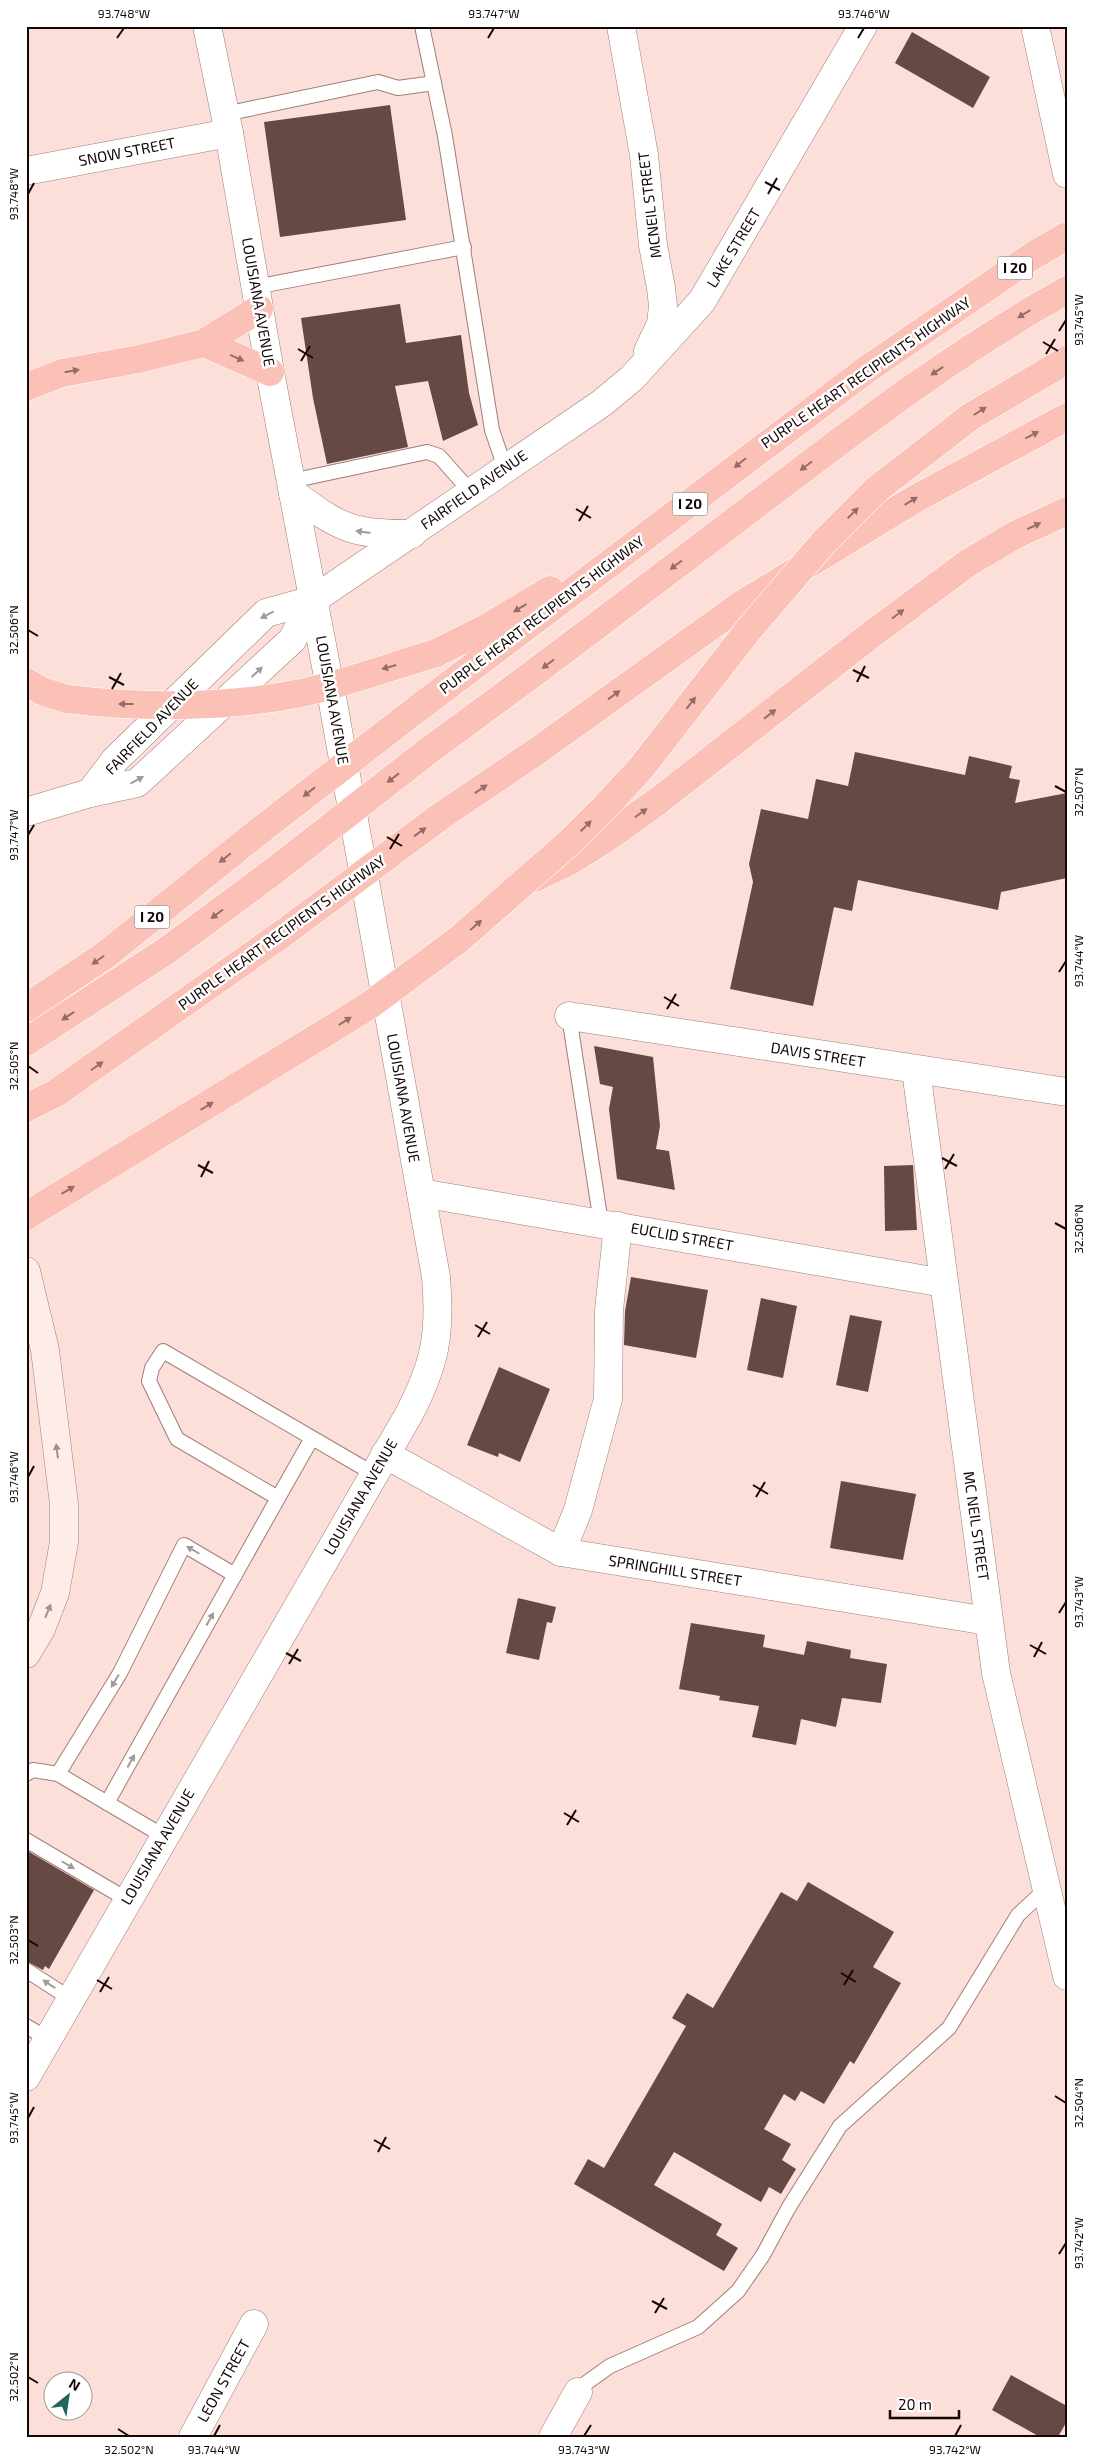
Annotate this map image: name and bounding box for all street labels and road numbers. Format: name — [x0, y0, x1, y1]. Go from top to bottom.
street label: SNOW STREET — [77, 133, 177, 169]
street label: MCNEIL STREET — [634, 151, 664, 259]
street label: LAKE STREET — [702, 204, 764, 290]
street label: LOUISIANA AVENUE — [239, 236, 279, 368]
road number: I 20 — [998, 256, 1032, 280]
street label: PURPLE HEART RECIPIENTS HIGHWAY — [757, 292, 974, 452]
street label: FAIRFIELD AVENUE — [417, 446, 530, 533]
road number: I 20 — [672, 492, 708, 516]
street label: PURPLE HEART RECIPIENTS HIGHWAY — [436, 531, 648, 697]
street label: LOUISIANA AVENUE — [313, 634, 353, 766]
street label: FAIRFIELD AVENUE — [101, 675, 202, 778]
street label: PURPLE HEART RECIPIENTS HIGHWAY — [174, 851, 389, 1013]
road number: I 20 — [134, 906, 170, 929]
street label: LOUISIANA AVENUE — [384, 1032, 424, 1164]
street label: DAVIS STREET — [770, 1038, 867, 1070]
street label: EUCLID STREET — [629, 1218, 735, 1254]
street label: LOUISIANA AVENUE — [320, 1435, 401, 1558]
street label: MC NEIL STREET — [960, 1470, 994, 1582]
street label: SPRINGHILL STREET — [607, 1551, 743, 1589]
street label: LOUISIANA AVENUE — [117, 1785, 198, 1908]
street label: LEON STREET — [193, 2336, 253, 2425]

